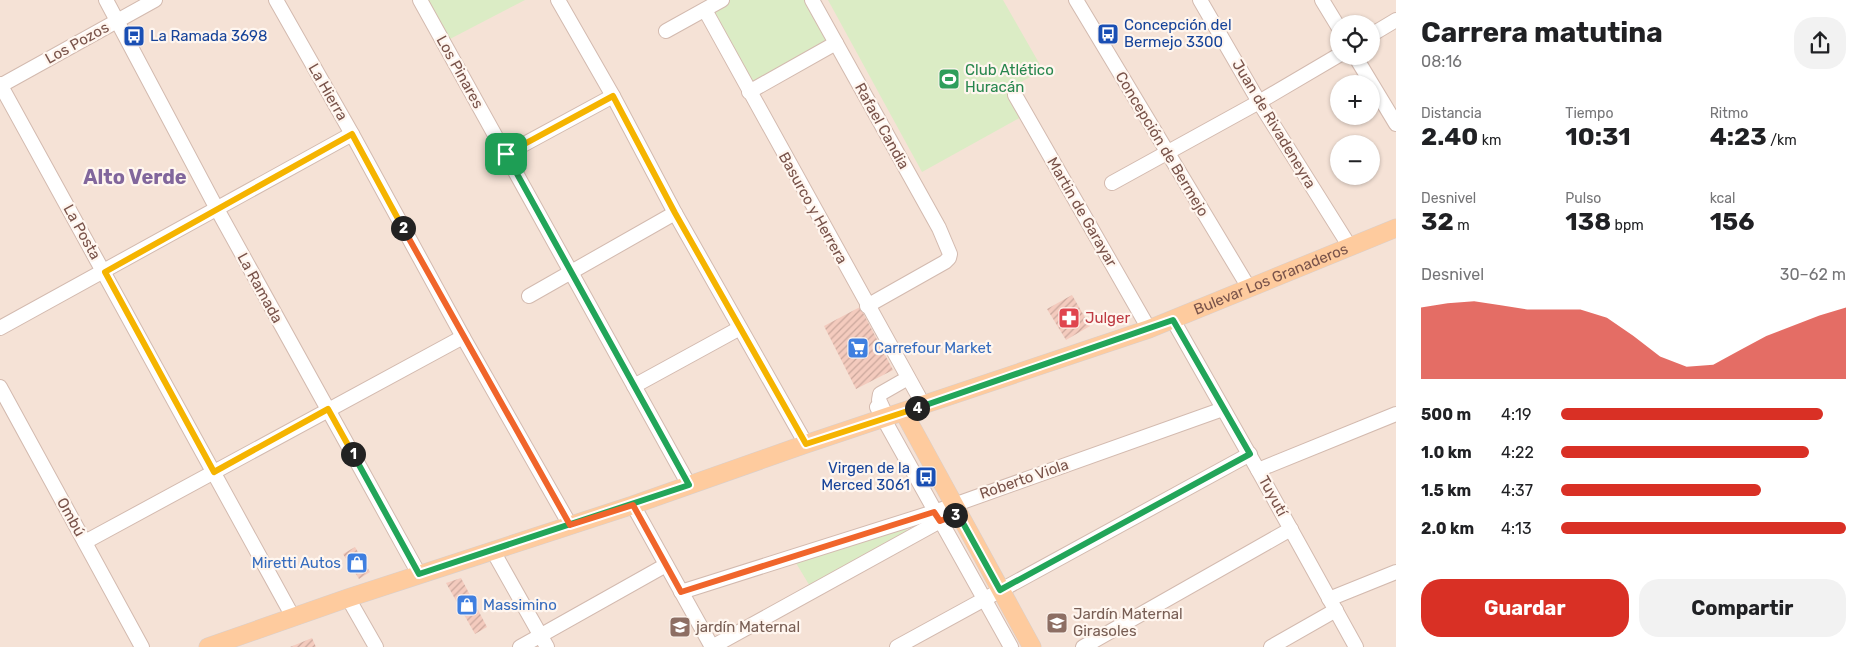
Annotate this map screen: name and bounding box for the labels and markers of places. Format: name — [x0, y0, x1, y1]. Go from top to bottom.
place label: Concepción del Bermejo 3300 — [1124, 16, 1232, 51]
bus stop icon: Concepción del Bermejo 3300 — [1096, 22, 1120, 46]
bus stop icon: La Ramada 3698 — [122, 24, 146, 48]
place label: La Ramada 3698 — [150, 27, 268, 45]
place label: Club Atlético Huracán — [965, 61, 1054, 96]
sports icon: Club Atlético Huracán — [937, 67, 961, 91]
pin — [485, 133, 527, 175]
pin: 2 — [390, 216, 416, 240]
pharmacy icon: Julger — [1057, 306, 1081, 330]
place label: Julger — [1085, 309, 1130, 327]
supermarket icon: Carrefour Market — [846, 336, 870, 360]
place label: Carrefour Market — [874, 339, 992, 357]
pin: 4 — [904, 396, 930, 420]
pin: 1 — [340, 442, 366, 466]
place label: Virgen de la Merced 3061 — [821, 459, 910, 494]
bus stop icon: Virgen de la Merced 3061 — [914, 465, 938, 489]
pin: 3 — [942, 502, 968, 528]
shop icon: Miretti Autos — [345, 551, 369, 575]
place label: Miretti Autos — [252, 554, 341, 572]
shop icon: Massimino — [455, 593, 479, 617]
place label: Massimino — [483, 596, 557, 614]
place label: Jardín Maternal Girasoles — [1073, 605, 1183, 640]
school or university icon: Jardín Maternal Girasoles — [1045, 611, 1069, 635]
school or university icon: jardín Maternal — [668, 615, 692, 639]
place label: jardín Maternal — [695, 618, 800, 636]

